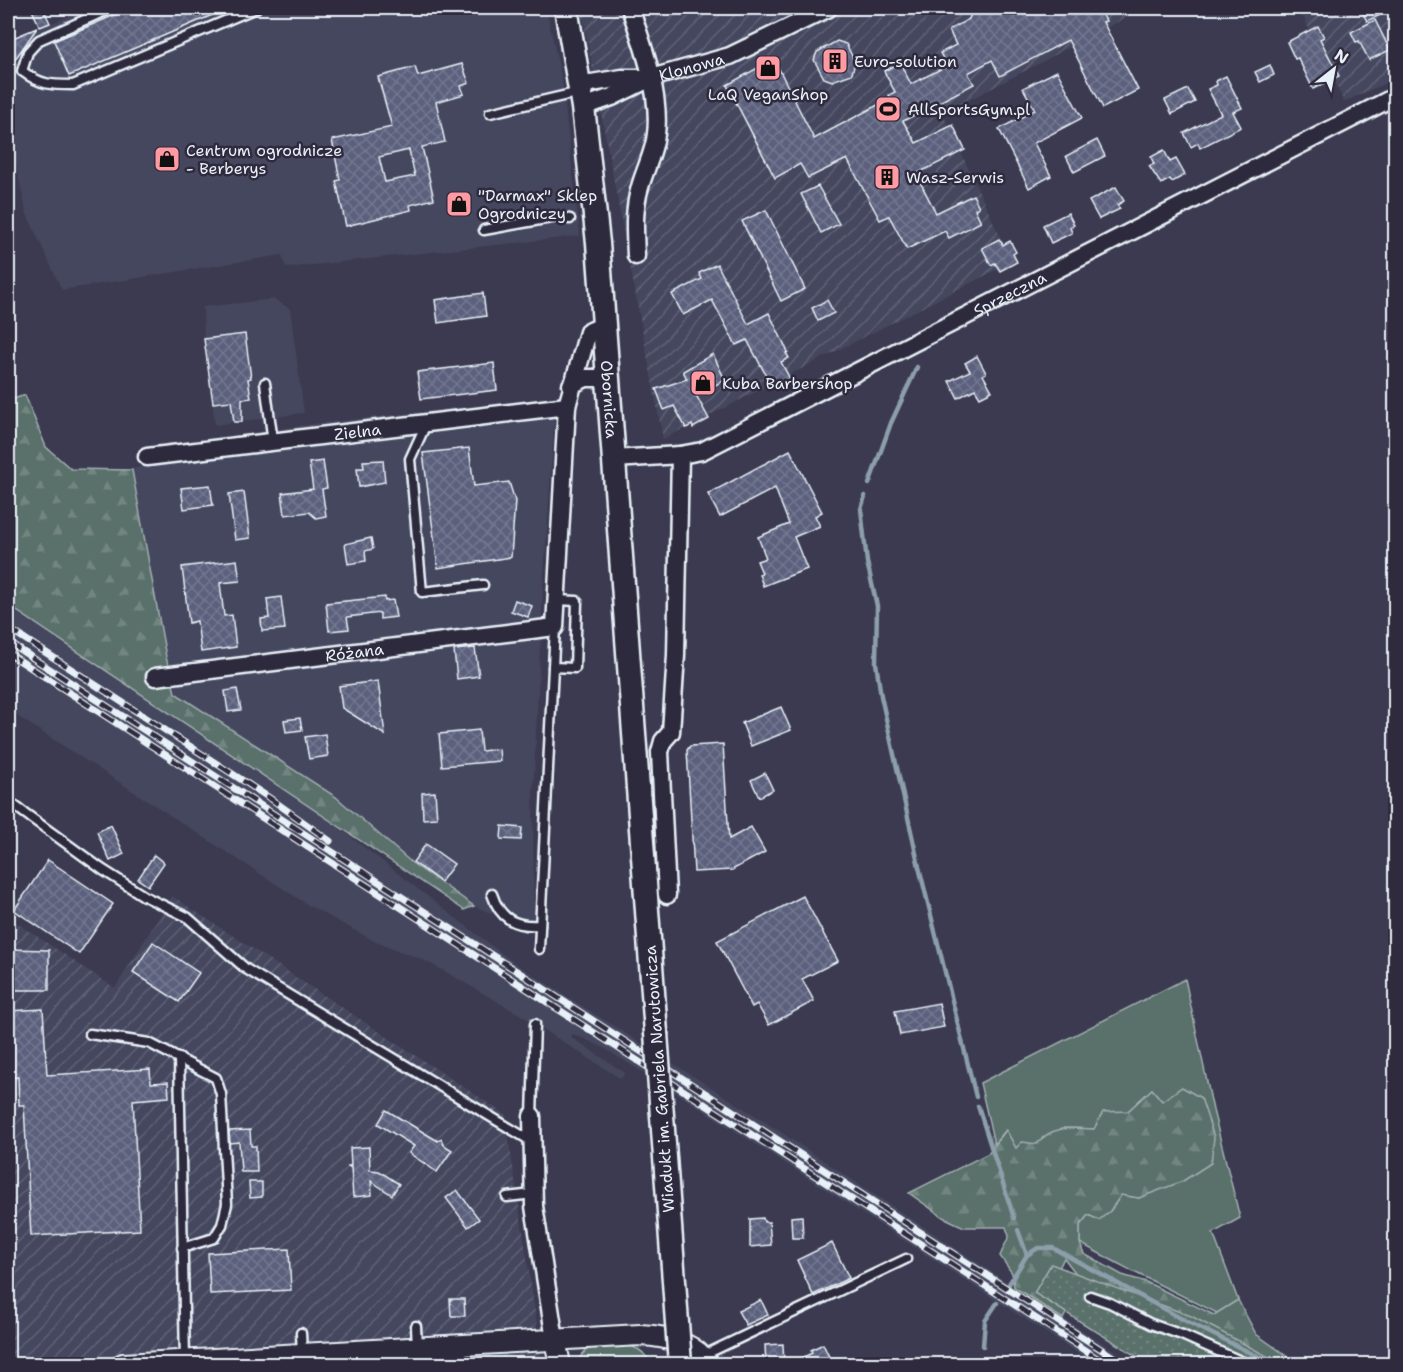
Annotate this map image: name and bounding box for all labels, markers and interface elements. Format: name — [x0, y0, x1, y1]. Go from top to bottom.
north arrow — [1304, 39, 1364, 99]
text: N — [1331, 44, 1352, 69]
building icon: Euro-solution — [820, 46, 850, 76]
street label: Klonowa — [656, 48, 727, 86]
place label: Euro-solution — [854, 51, 957, 72]
shop icon: LaQ VeganShop — [753, 53, 783, 83]
place label: LaQ VeganShop — [708, 84, 828, 105]
sports icon: AllSportsGym.pl — [873, 94, 903, 124]
place label: AllSportsGym.pl — [908, 99, 1030, 120]
place label: Centrum ogrodnicze - Berberys — [186, 140, 342, 179]
shop icon: Centrum ogrodnicze - Berberys — [152, 144, 182, 174]
building icon: Wasz-Serwis — [872, 162, 902, 192]
place label: Wasz-Serwis — [906, 167, 1004, 188]
place label: "Darmax" Sklep Ogrodniczy — [478, 185, 597, 224]
shop icon: "Darmax" Sklep Ogrodniczy — [444, 189, 474, 219]
street label: Sprzeczna — [970, 267, 1050, 322]
street label: Obornicka — [596, 360, 622, 439]
shop icon: Kuba Barbershop — [688, 368, 718, 398]
place label: Kuba Barbershop — [722, 373, 853, 394]
street label: Zielna — [333, 419, 382, 445]
street label: Różana — [324, 638, 385, 667]
street label: Wiadukt im. Gabriela Narutowicza — [640, 945, 679, 1213]

